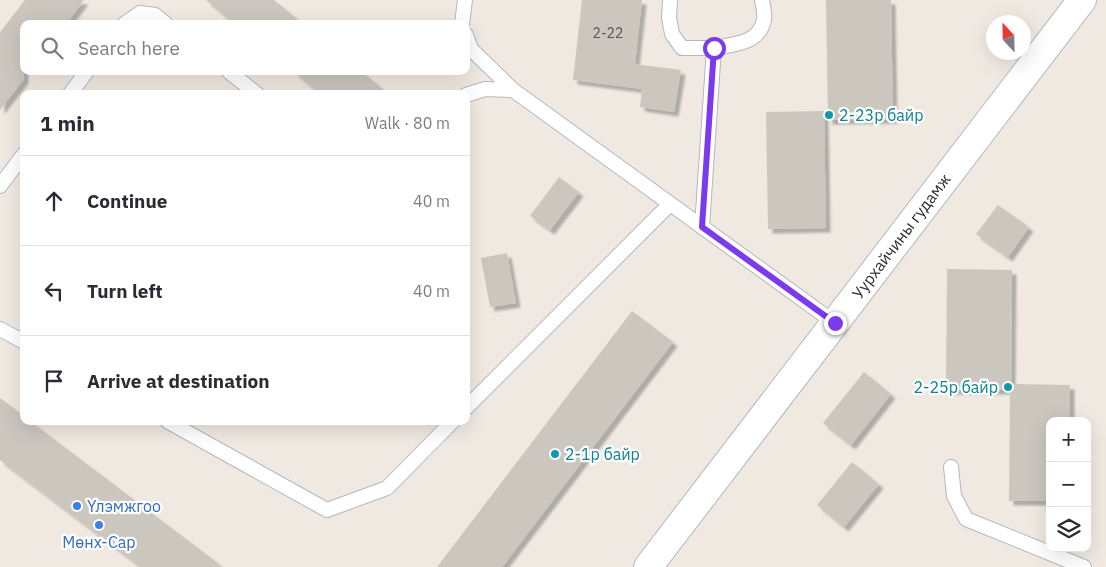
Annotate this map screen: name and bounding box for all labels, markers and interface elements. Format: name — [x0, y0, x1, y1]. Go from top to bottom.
north arrow — [986, 15, 1031, 60]
search box — [20, 20, 470, 75]
house number: 2-22 — [593, 24, 623, 42]
icon: search — [38, 34, 66, 62]
text: Search here — [78, 36, 180, 60]
route start — [703, 37, 726, 60]
place label: 2-23р байр — [839, 105, 924, 125]
text: 1 min — [40, 109, 95, 137]
marker: 2-23р байр — [823, 109, 835, 121]
text: Walk · 80 m — [365, 113, 450, 133]
street label: Уурхайчины гудамж — [847, 169, 955, 303]
icon: ahead — [40, 187, 68, 215]
text: Continue — [87, 189, 167, 213]
text: 40 m — [413, 191, 450, 211]
icon: left — [40, 277, 68, 305]
text: Turn left — [87, 279, 163, 303]
text: 40 m — [413, 281, 450, 301]
route end — [824, 312, 847, 335]
icon: arrive — [40, 367, 68, 395]
text: Arrive at destination — [87, 369, 270, 393]
place label: 2-25р байр — [914, 377, 998, 397]
marker: 2-25р байр — [1002, 381, 1014, 393]
map controls — [1046, 417, 1091, 552]
button: + — [1046, 417, 1091, 462]
place label: 2-1р байр — [565, 444, 640, 464]
marker: 2-1р байр — [549, 448, 561, 460]
button: − — [1046, 462, 1091, 507]
place label: Үлэмжгоо — [87, 496, 161, 516]
marker: Үлэмжгоо — [71, 500, 83, 512]
button: layers — [1046, 507, 1091, 552]
marker: Мөнх-Сар — [93, 519, 105, 531]
place label: Мөнх-Сар — [62, 532, 136, 552]

